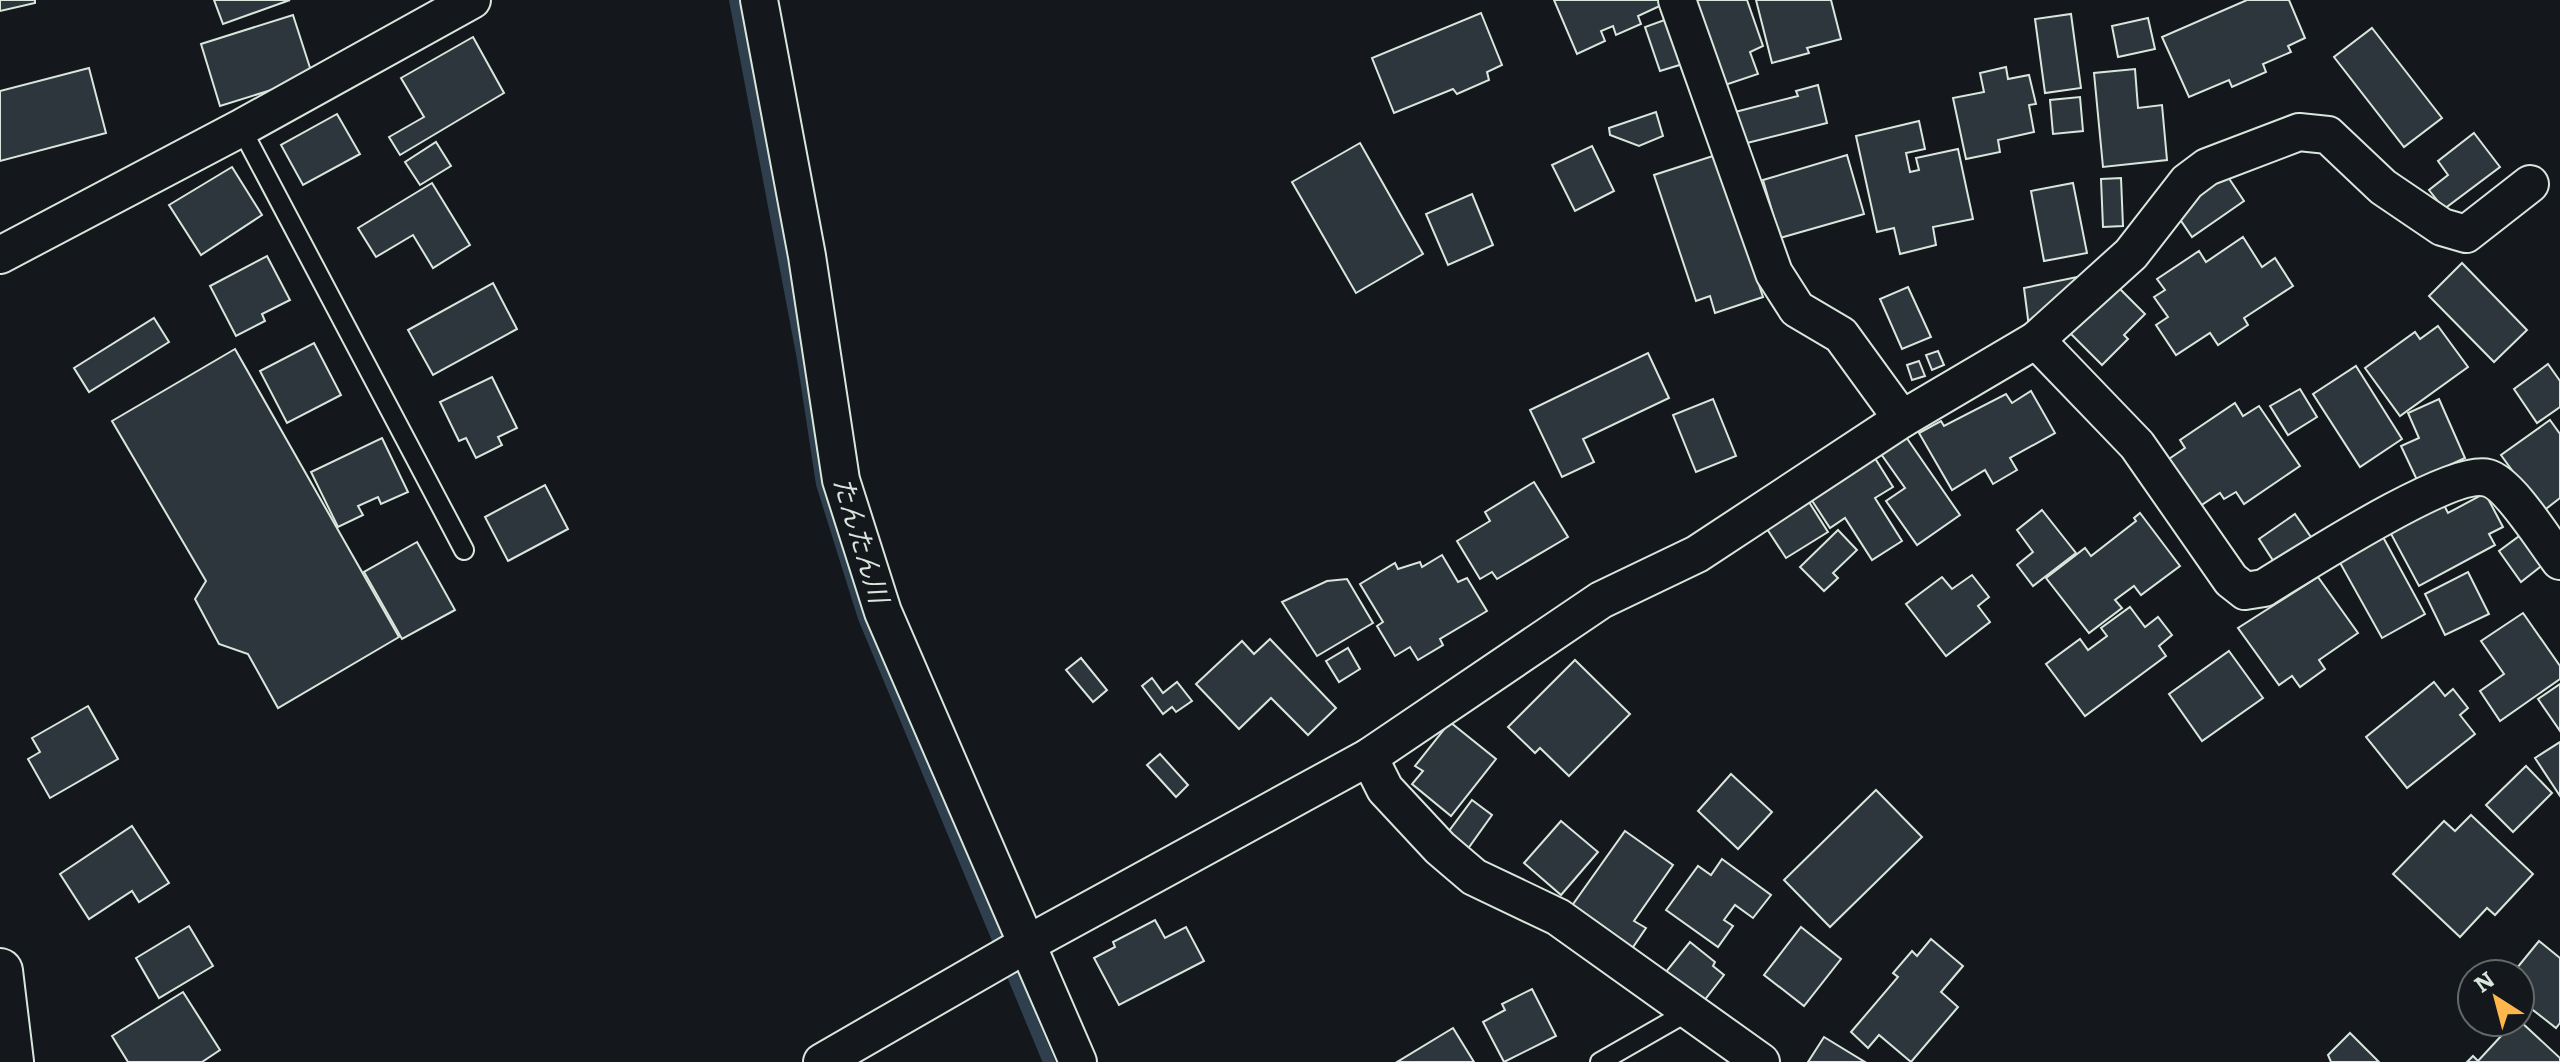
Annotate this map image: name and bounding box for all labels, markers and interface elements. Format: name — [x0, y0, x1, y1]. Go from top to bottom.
water label: たんたん川 — [825, 471, 902, 610]
north arrow — [2456, 958, 2536, 1038]
text: N — [2466, 962, 2501, 999]

